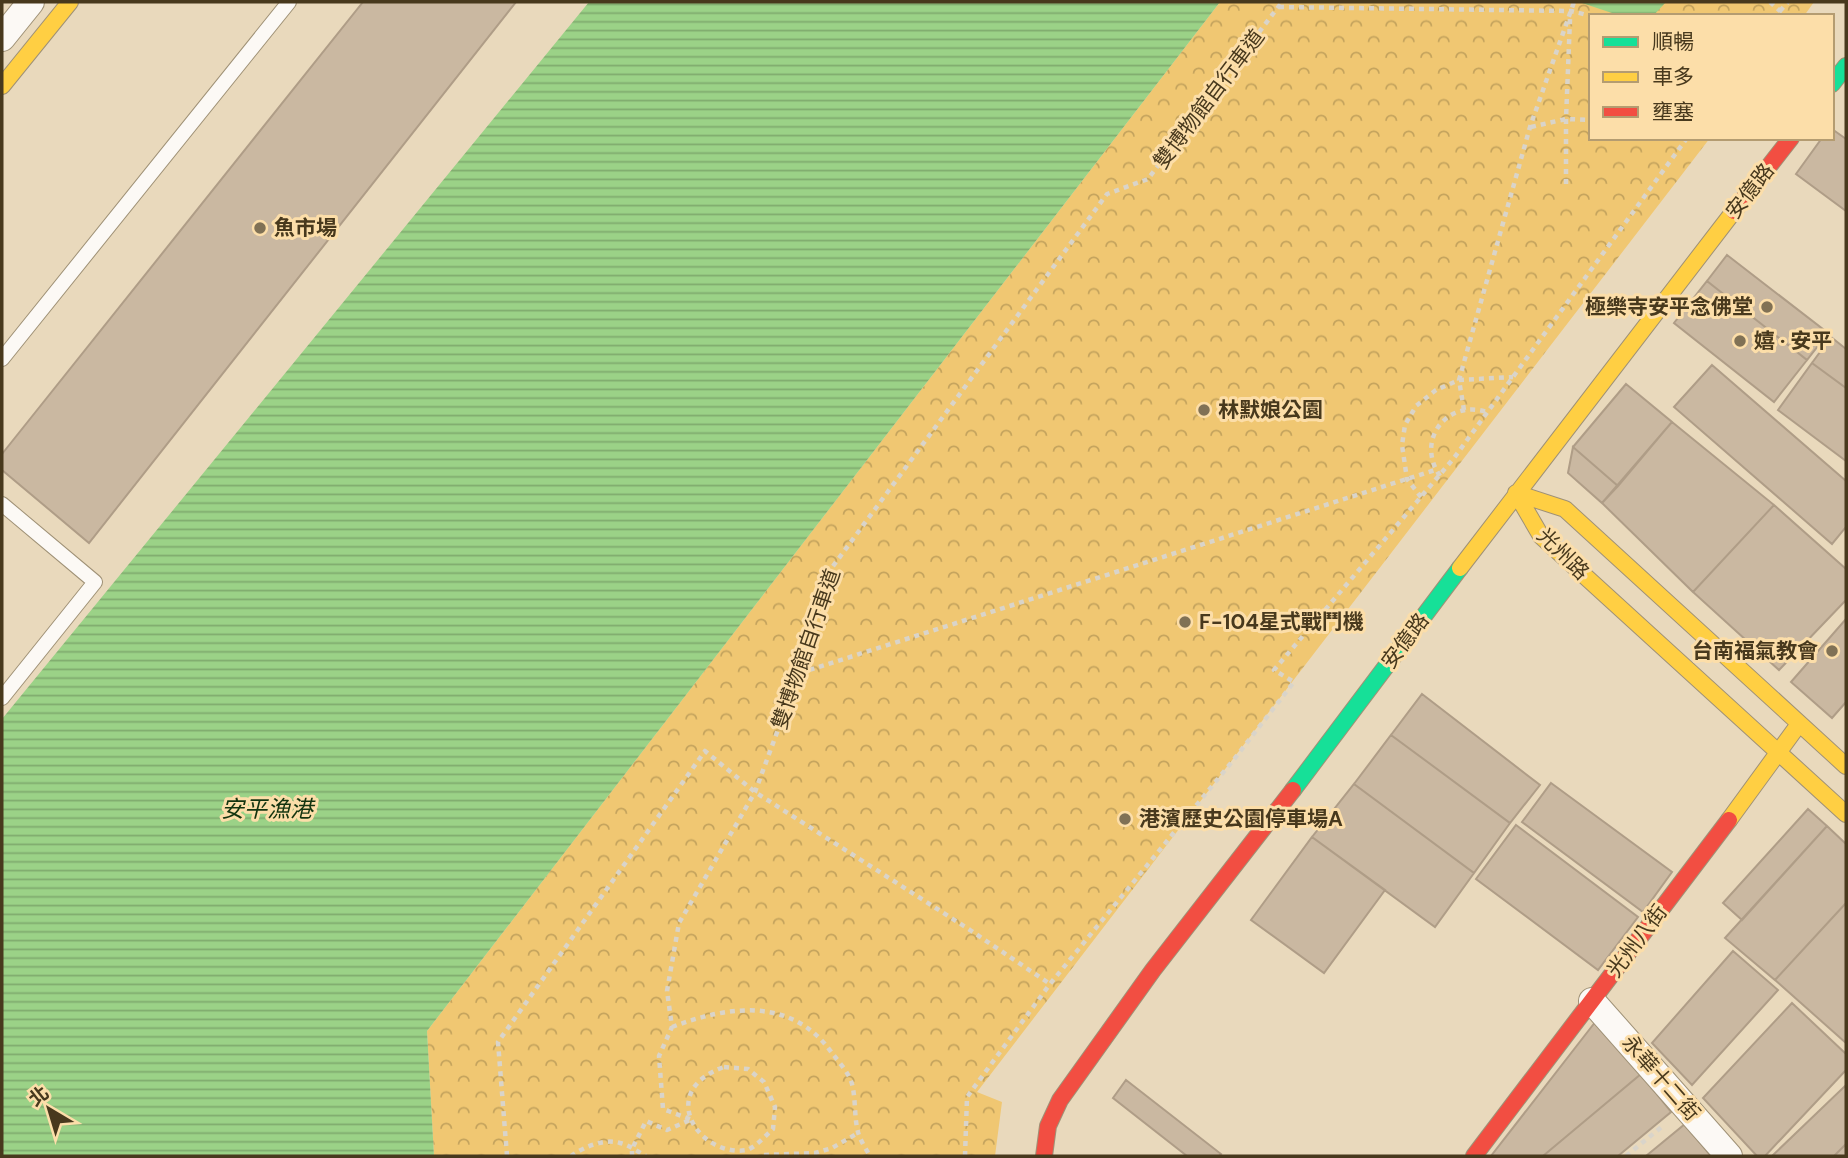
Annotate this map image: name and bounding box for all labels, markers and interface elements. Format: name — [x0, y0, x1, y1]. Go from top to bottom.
legend — [1589, 14, 1834, 140]
street label: 雙博物館自行車道 — [1147, 23, 1271, 175]
text: 順暢 — [1652, 28, 1694, 56]
text: 車多 — [1652, 63, 1694, 91]
text: 壅塞 — [1652, 98, 1694, 126]
street label: 安億路 — [1720, 158, 1780, 224]
place label: 魚市場 — [274, 214, 337, 242]
marker: 魚市場 — [252, 220, 268, 236]
place label: 極樂寺安平念佛堂 — [1585, 293, 1753, 321]
marker: 極樂寺安平念佛堂 — [1759, 299, 1775, 315]
place label: 嬉 · 安平 — [1754, 327, 1832, 355]
marker: 嬉 · 安平 — [1732, 333, 1748, 349]
place label: 林默娘公園 — [1218, 396, 1323, 424]
marker: 林默娘公園 — [1196, 402, 1212, 418]
street label: 光州路 — [1531, 522, 1595, 586]
street label: 雙博物館自行車道 — [765, 565, 847, 733]
street label: 安億路 — [1375, 607, 1435, 675]
place label: F-104星式戰鬥機 — [1199, 608, 1364, 636]
marker: F-104星式戰鬥機 — [1177, 614, 1193, 630]
place label: 台南福氣教會 — [1692, 637, 1818, 665]
marker: 台南福氣教會 — [1824, 643, 1840, 659]
water label: 安平漁港 — [221, 794, 316, 824]
place label: 港濱歷史公園停車場A — [1139, 805, 1343, 833]
marker: 港濱歷史公園停車場A — [1117, 811, 1133, 827]
street label: 光州八街 — [1601, 899, 1673, 983]
street label: 永華十二街 — [1616, 1029, 1706, 1127]
north arrow — [14, 1074, 84, 1144]
text: 北 — [24, 1080, 54, 1112]

